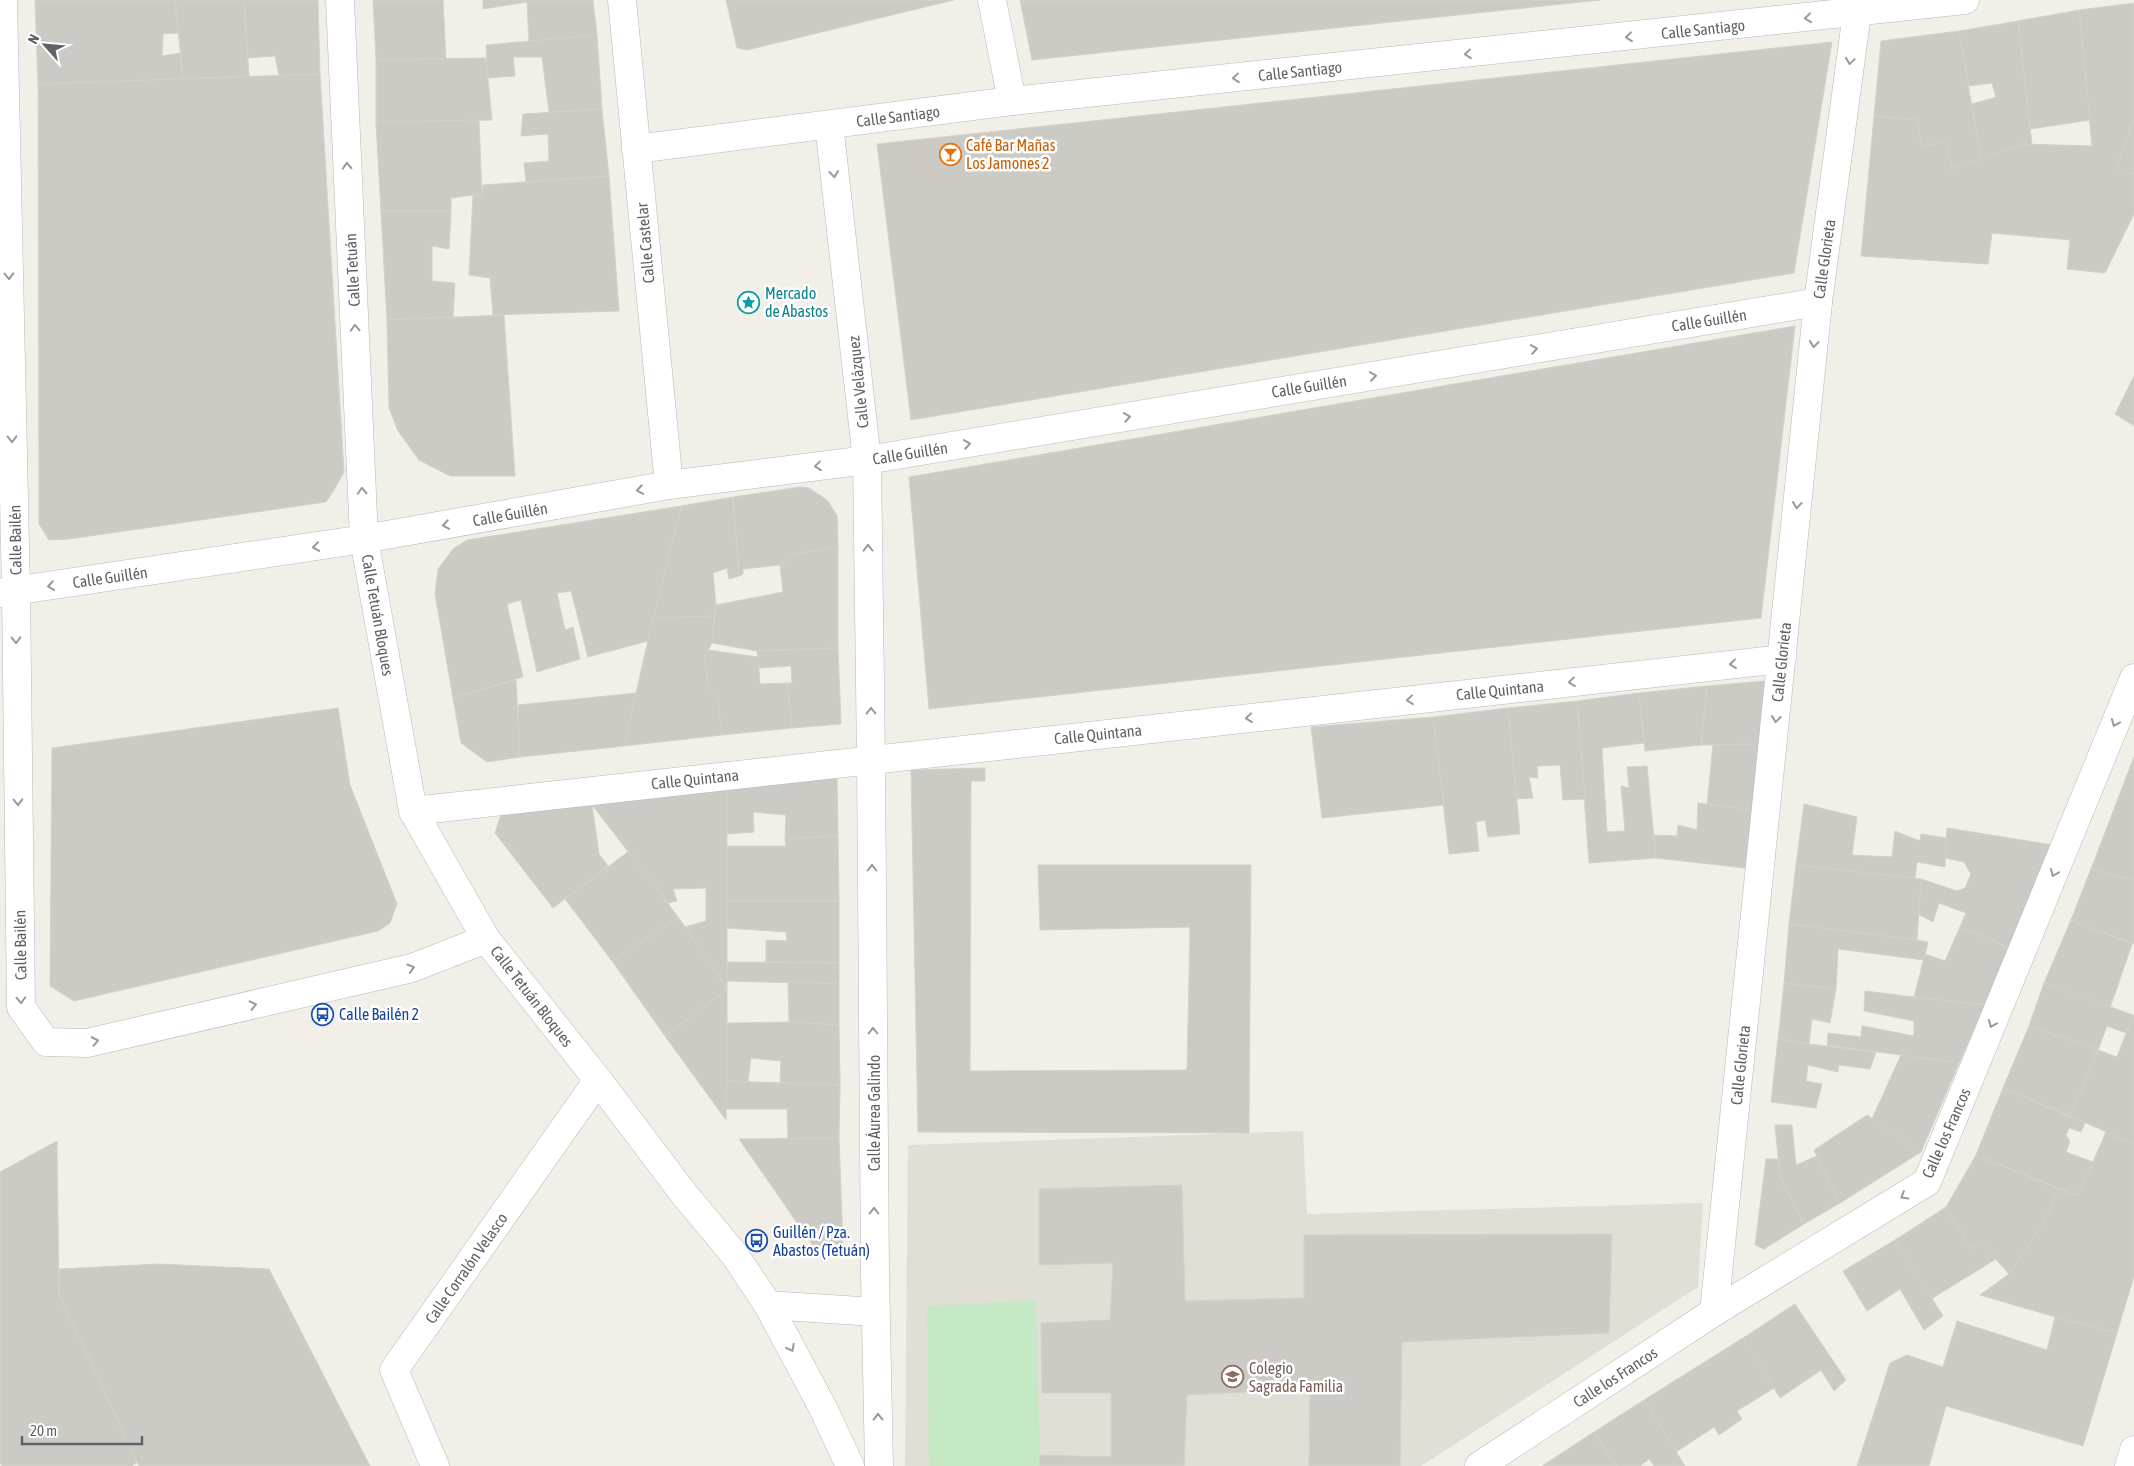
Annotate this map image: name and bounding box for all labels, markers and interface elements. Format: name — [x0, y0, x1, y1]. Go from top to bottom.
one-way arrow — [1804, 12, 1812, 23]
street label: Calle Santiago — [1660, 16, 1746, 43]
north arrow — [20, 20, 70, 70]
one-way arrow — [1625, 31, 1633, 42]
text: N — [24, 32, 42, 46]
one-way arrow — [1463, 48, 1471, 59]
one-way arrow — [1845, 57, 1856, 65]
street label: Calle Santiago — [1257, 58, 1343, 85]
one-way arrow — [1232, 72, 1240, 83]
street label: Calle Santiago — [855, 102, 941, 131]
place label: Café Bar Mañas Los Jamones 2 — [966, 136, 1056, 172]
bar icon: Café Bar Mañas Los Jamones 2 — [938, 142, 962, 166]
one-way arrow — [342, 162, 353, 170]
one-way arrow — [828, 170, 839, 178]
street label: Calle Castelar — [632, 202, 657, 284]
street label: Calle Glorieta — [1810, 218, 1838, 300]
street label: Calle Tetuán — [341, 233, 363, 307]
one-way arrow — [4, 272, 14, 280]
place label: Mercado de Abastos — [765, 284, 829, 320]
place icon: Mercado de Abastos — [737, 290, 761, 314]
street label: Calle Guillén — [1670, 305, 1748, 335]
one-way arrow — [349, 324, 360, 332]
street label: Calle Velázquez — [844, 335, 873, 429]
one-way arrow — [1809, 340, 1820, 348]
one-way arrow — [1530, 344, 1538, 355]
street label: Calle Guillén — [1270, 371, 1348, 401]
one-way arrow — [1369, 371, 1378, 381]
one-way arrow — [1123, 412, 1131, 422]
one-way arrow — [7, 435, 18, 443]
street label: Calle Guillén — [871, 438, 949, 468]
one-way arrow — [962, 439, 971, 449]
one-way arrow — [814, 461, 823, 471]
one-way arrow — [636, 485, 644, 495]
one-way arrow — [357, 486, 367, 494]
street label: Calle Guillén — [471, 499, 549, 529]
one-way arrow — [1792, 502, 1803, 510]
street label: Calle Bailén — [5, 505, 25, 575]
one-way arrow — [441, 519, 450, 529]
one-way arrow — [312, 541, 320, 551]
one-way arrow — [863, 544, 873, 552]
street label: Calle Tetuán Bloques — [357, 553, 398, 678]
street label: Calle Guillén — [71, 563, 149, 591]
one-way arrow — [47, 580, 56, 590]
street label: Calle Glorieta — [1768, 621, 1794, 703]
one-way arrow — [11, 636, 21, 644]
one-way arrow — [1729, 658, 1737, 669]
street label: Calle Quintana — [1455, 676, 1545, 704]
one-way arrow — [1568, 676, 1576, 687]
one-way arrow — [1406, 694, 1414, 705]
one-way arrow — [866, 706, 876, 714]
one-way arrow — [1245, 712, 1253, 723]
one-way arrow — [1770, 716, 1781, 724]
one-way arrow — [2111, 718, 2122, 727]
street label: Calle Quintana — [1053, 720, 1143, 748]
street label: Calle Quintana — [650, 765, 740, 793]
one-way arrow — [13, 799, 23, 807]
one-way arrow — [867, 864, 877, 872]
one-way arrow — [2049, 869, 2059, 877]
street label: Calle Bailén — [10, 910, 30, 980]
street label: Calle Tetuán Bloques — [486, 942, 577, 1051]
one-way arrow — [407, 964, 415, 974]
one-way arrow — [15, 996, 26, 1004]
one-way arrow — [249, 1000, 257, 1011]
bus stop icon: Calle Bailén 2 — [311, 1002, 335, 1026]
place label: Calle Bailén 2 — [339, 1005, 419, 1023]
one-way arrow — [1987, 1019, 1998, 1028]
street label: Calle Glorieta — [1727, 1024, 1753, 1106]
one-way arrow — [868, 1027, 878, 1034]
one-way arrow — [90, 1036, 99, 1047]
street label: Calle Áurea Galindo — [865, 1055, 883, 1171]
street label: Calle los Francos — [1918, 1085, 1974, 1181]
one-way arrow — [1900, 1189, 1909, 1199]
one-way arrow — [869, 1207, 880, 1215]
street label: Calle Corralón Velasco — [421, 1209, 511, 1327]
place label: Guillén / Pza. Abastos (Tetuán) — [773, 1223, 870, 1260]
bus stop icon: Guillén / Pza. Abastos (Tetuán) — [745, 1229, 769, 1253]
one-way arrow — [785, 1343, 795, 1352]
street label: Calle los Francos — [1570, 1343, 1661, 1411]
place label: Colegio Sagrada Familia — [1249, 1359, 1343, 1396]
school or university icon: Colegio Sagrada Familia — [1221, 1365, 1245, 1389]
one-way arrow — [873, 1413, 883, 1421]
scale bar — [22, 1414, 142, 1446]
text: 20 m — [30, 1422, 57, 1439]

